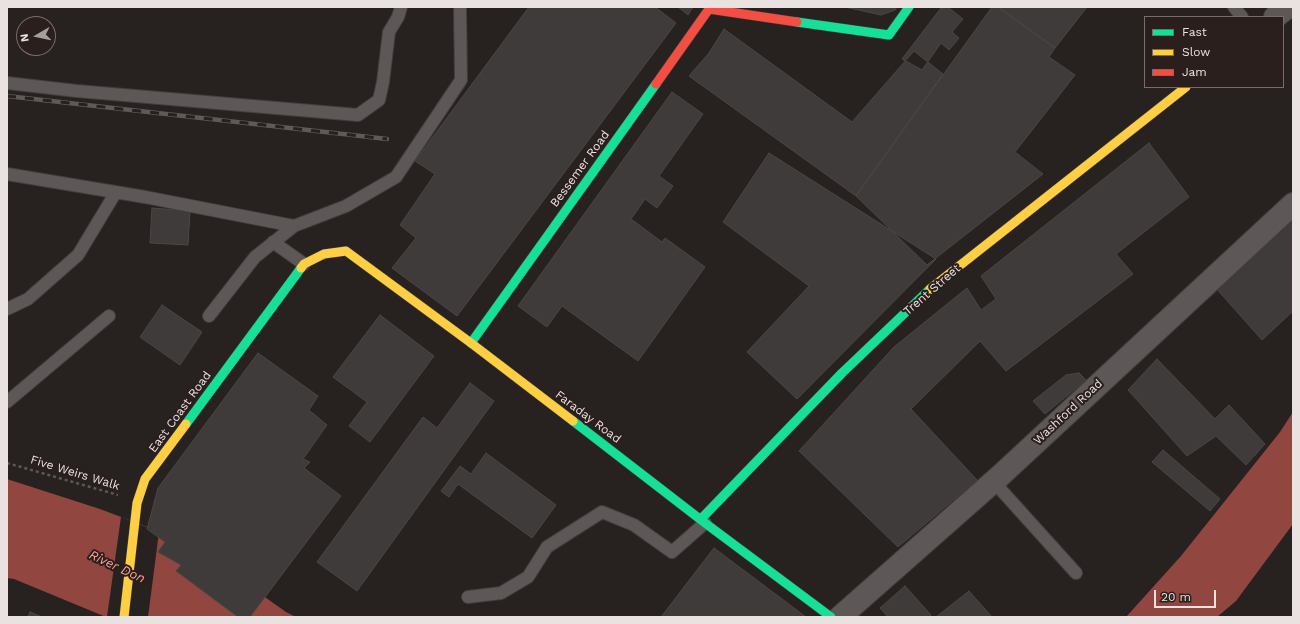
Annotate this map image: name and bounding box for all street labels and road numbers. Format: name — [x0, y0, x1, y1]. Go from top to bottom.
street label: Bessemer Road — [547, 128, 613, 210]
street label: Trent Street — [901, 261, 963, 319]
street label: East Coast Road — [146, 369, 214, 455]
street label: Washford Road — [1031, 376, 1105, 448]
street label: Faraday Road — [552, 388, 624, 446]
street label: Five Weirs Walk — [29, 453, 121, 493]

